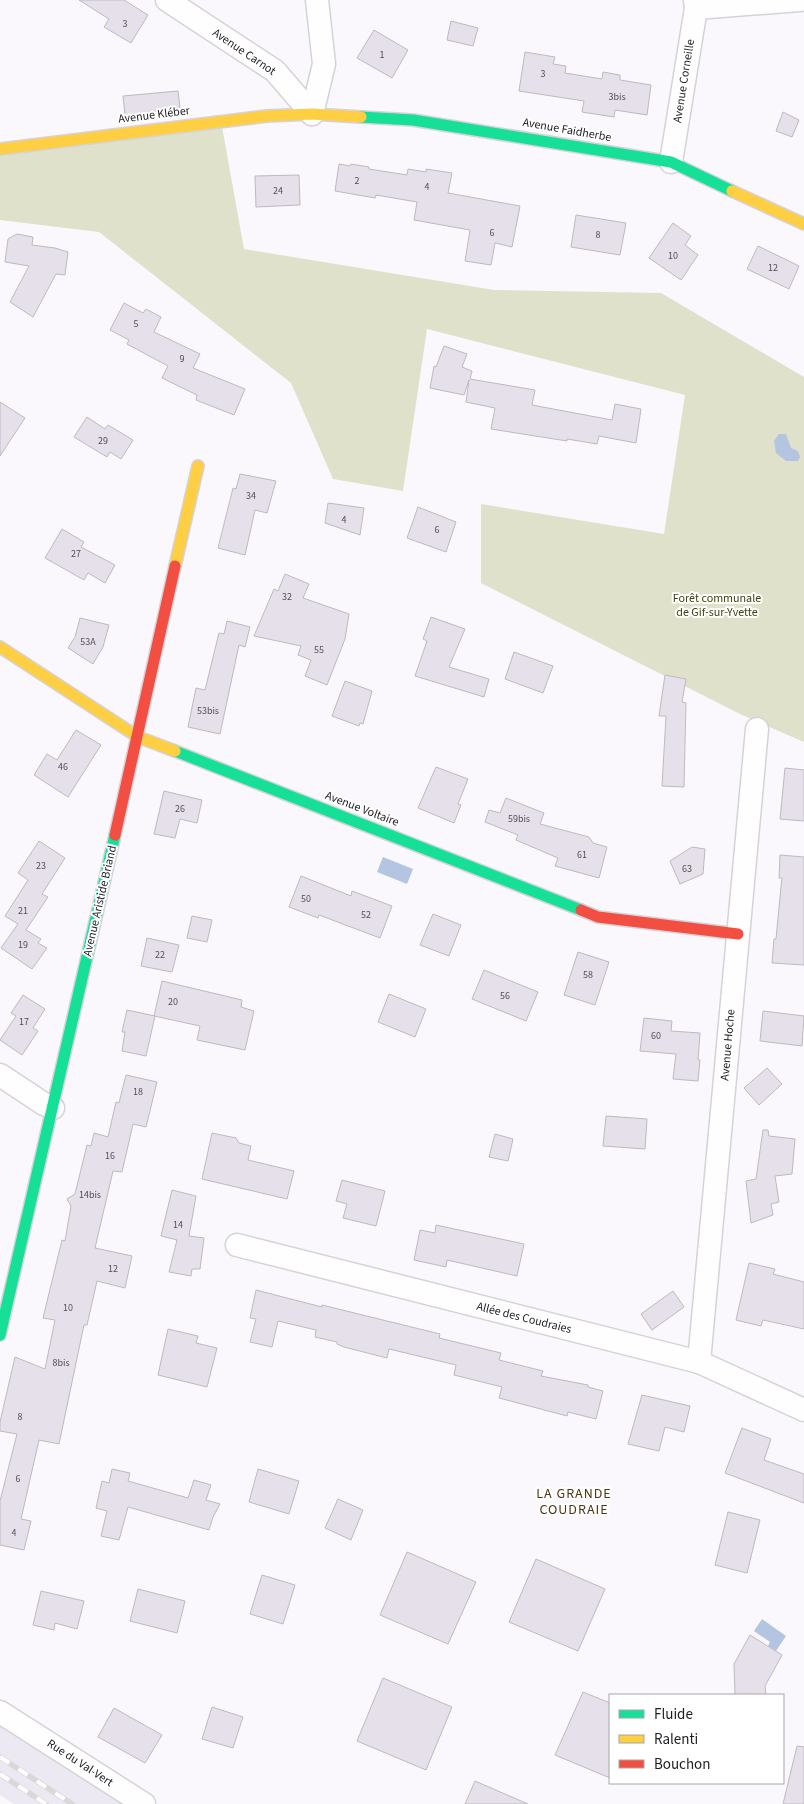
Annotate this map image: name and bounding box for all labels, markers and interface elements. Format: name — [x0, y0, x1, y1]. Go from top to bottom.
house number: 3 — [123, 17, 128, 31]
street label: Avenue Carnot — [209, 24, 279, 80]
street label: Avenue Corneille — [669, 38, 699, 124]
house number: 1 — [380, 48, 385, 62]
house number: 3 — [541, 67, 546, 81]
house number: 3bis — [608, 90, 626, 104]
street label: Avenue Kléber — [117, 102, 192, 128]
street label: Avenue Faidherbe — [521, 114, 613, 146]
house number: 2 — [355, 174, 360, 188]
house number: 4 — [425, 180, 430, 194]
house number: 24 — [273, 184, 283, 198]
house number: 6 — [490, 226, 495, 240]
house number: 8 — [596, 228, 601, 242]
house number: 10 — [668, 249, 678, 263]
house number: 12 — [768, 261, 778, 275]
house number: 5 — [134, 317, 139, 331]
house number: 9 — [180, 352, 185, 366]
house number: 29 — [98, 434, 108, 448]
house number: 34 — [246, 489, 256, 503]
house number: 4 — [342, 513, 347, 527]
house number: 6 — [435, 523, 440, 537]
house number: 27 — [71, 547, 81, 561]
house number: 32 — [282, 590, 292, 604]
park label: Forêt communale de Gif-sur-Yvette — [673, 590, 761, 621]
house number: 53A — [80, 635, 96, 649]
house number: 55 — [314, 643, 324, 657]
house number: 53bis — [197, 704, 219, 718]
house number: 46 — [58, 760, 68, 774]
street label: Avenue Voltaire — [323, 787, 401, 831]
house number: 26 — [175, 802, 185, 816]
house number: 59bis — [508, 812, 530, 826]
street label: Avenue Aristide Briand — [79, 844, 121, 958]
house number: 61 — [577, 848, 587, 862]
house number: 23 — [36, 859, 46, 873]
house number: 63 — [682, 862, 692, 876]
house number: 50 — [301, 892, 311, 906]
house number: 21 — [18, 904, 28, 918]
house number: 52 — [361, 908, 371, 922]
house number: 19 — [18, 938, 28, 952]
house number: 22 — [155, 948, 165, 962]
house number: 58 — [583, 968, 593, 982]
house number: 56 — [500, 989, 510, 1003]
house number: 20 — [168, 995, 178, 1009]
street label: Avenue Hoche — [716, 1009, 740, 1081]
house number: 17 — [19, 1015, 29, 1029]
house number: 60 — [651, 1029, 661, 1043]
house number: 18 — [133, 1085, 143, 1099]
house number: 16 — [105, 1149, 115, 1163]
house number: 14bis — [79, 1188, 101, 1202]
house number: 14 — [173, 1218, 183, 1232]
house number: 12 — [108, 1262, 118, 1276]
street label: Allée des Coudraies — [475, 1298, 573, 1338]
house number: 10 — [63, 1301, 73, 1315]
house number: 8bis — [52, 1356, 70, 1370]
house number: 8 — [18, 1410, 23, 1424]
house number: 6 — [16, 1472, 21, 1486]
district label: LA GRANDE COUDRAIE — [536, 1484, 612, 1520]
house number: 4 — [12, 1526, 17, 1540]
legend — [609, 1694, 784, 1784]
text: Fluide — [654, 1704, 693, 1725]
text: Ralenti — [654, 1729, 698, 1750]
street label: Rue du Val-Vert — [44, 1735, 116, 1791]
text: Bouchon — [654, 1754, 710, 1775]

